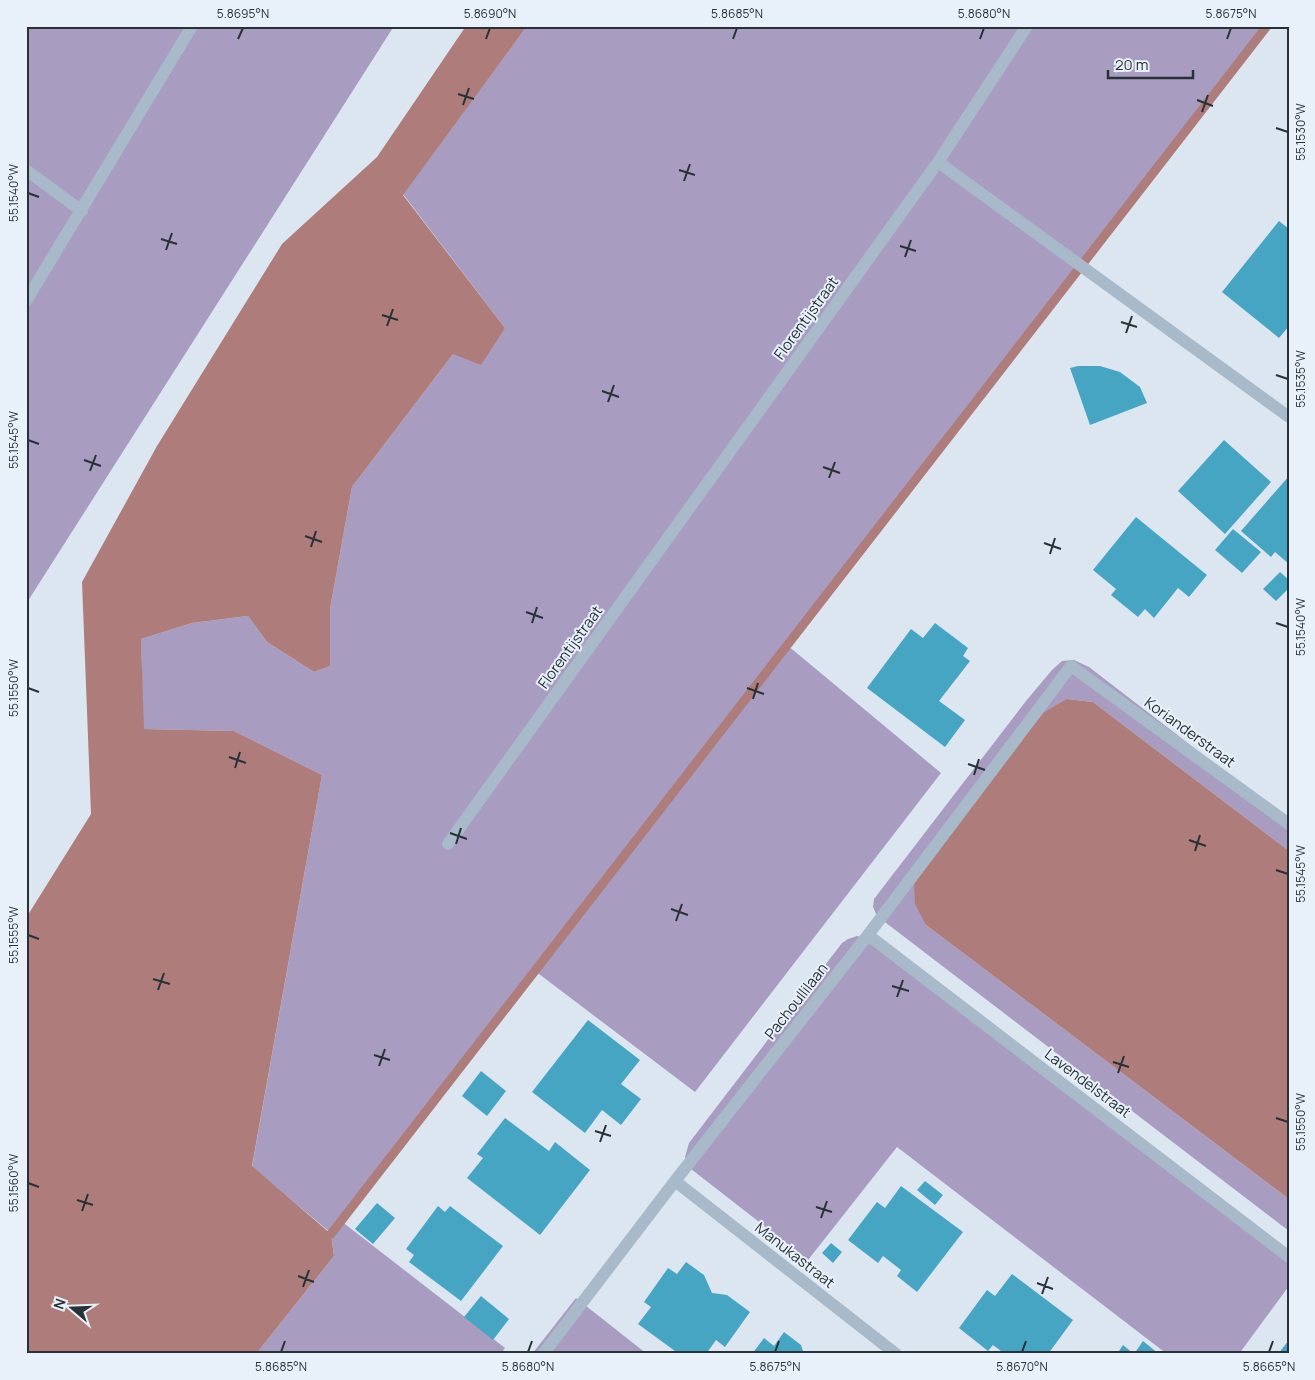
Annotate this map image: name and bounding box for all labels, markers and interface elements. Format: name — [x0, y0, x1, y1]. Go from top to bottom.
text: 5.8695°N — [217, 5, 269, 22]
text: 5.8690°N — [464, 5, 516, 22]
text: 5.8685°N — [711, 5, 763, 22]
text: 5.8680°N — [958, 5, 1010, 22]
text: 5.8675°N — [1206, 5, 1256, 22]
scale bar — [1108, 48, 1192, 80]
text: 20 m — [1115, 54, 1148, 75]
text: 55.1530°W — [1292, 102, 1309, 161]
text: 55.1540°W — [5, 163, 22, 222]
street label: Florentijstraat — [769, 272, 843, 364]
text: 55.1535°W — [1292, 350, 1309, 408]
text: 55.1545°W — [5, 410, 22, 469]
text: 55.1540°W — [1292, 597, 1309, 656]
street label: Florentijstraat — [533, 601, 607, 693]
text: 55.1550°W — [5, 658, 22, 717]
street label: Korianderstraat — [1140, 692, 1240, 772]
text: 55.1545°W — [1292, 844, 1309, 903]
text: 55.1555°W — [5, 905, 22, 964]
street label: Pachoullilaan — [760, 958, 833, 1044]
street label: Lavendelstraat — [1040, 1044, 1136, 1122]
text: 55.1550°W — [1292, 1092, 1309, 1151]
text: 55.1560°W — [5, 1153, 22, 1212]
street label: Manukastraat — [751, 1217, 839, 1293]
north arrow — [48, 1282, 98, 1332]
text: N — [49, 1296, 70, 1311]
text: 5.8685°N — [255, 1358, 307, 1375]
text: 5.8680°N — [502, 1358, 554, 1375]
text: 5.8675°N — [750, 1358, 800, 1375]
text: 5.8670°N — [996, 1358, 1048, 1375]
text: 5.8665°N — [1243, 1358, 1295, 1375]

